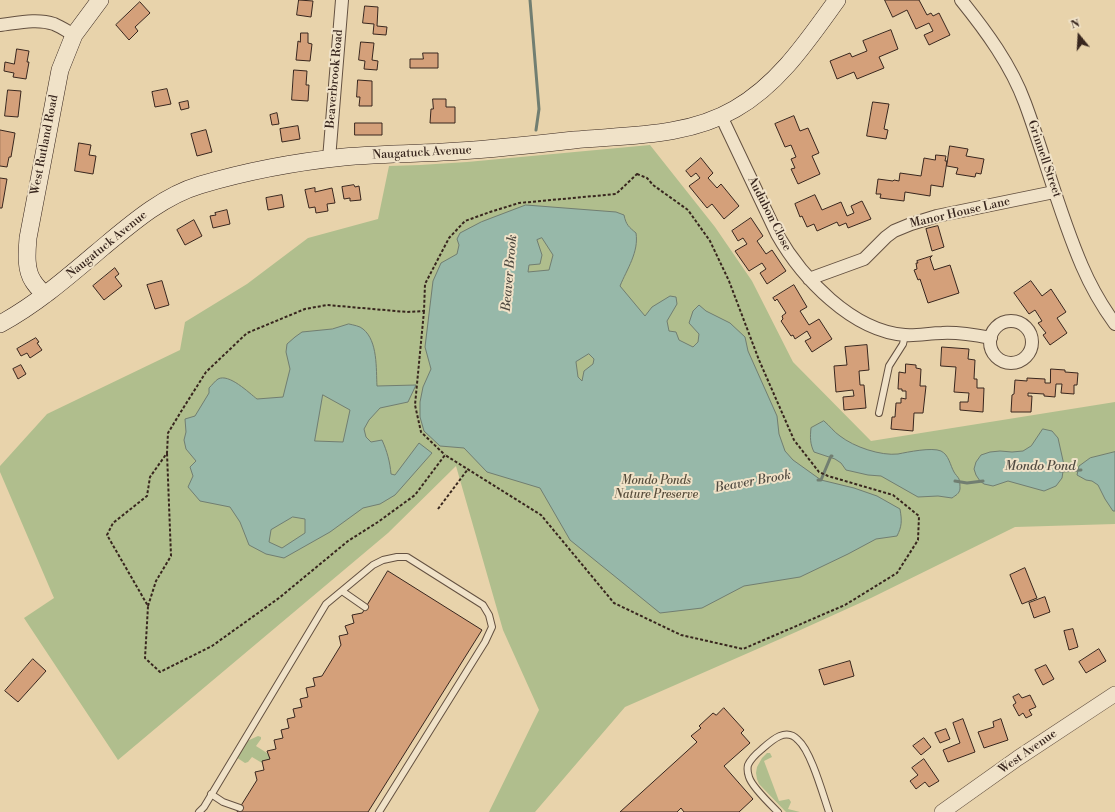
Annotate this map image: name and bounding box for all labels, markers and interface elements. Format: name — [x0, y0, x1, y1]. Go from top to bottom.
north arrow — [1059, 16, 1099, 56]
text: N — [1069, 17, 1082, 33]
street label: Beaverbrook Road — [323, 29, 347, 129]
street label: West Rutland Road — [28, 94, 62, 196]
street label: Grinnell Street — [1024, 118, 1064, 200]
street label: Naugatuck Avenue — [372, 143, 472, 163]
street label: Audubon Close — [744, 174, 794, 254]
street label: Manor House Lane — [908, 194, 1012, 232]
street label: Naugatuck Avenue — [64, 208, 150, 282]
water label: Beaver Brook — [499, 234, 521, 312]
water label: Mondo Pond — [1004, 459, 1076, 475]
water label: Beaver Brook — [714, 468, 792, 496]
park label: Mondo Ponds Nature Preserve — [614, 474, 698, 502]
street label: West Avenue — [996, 727, 1060, 777]

